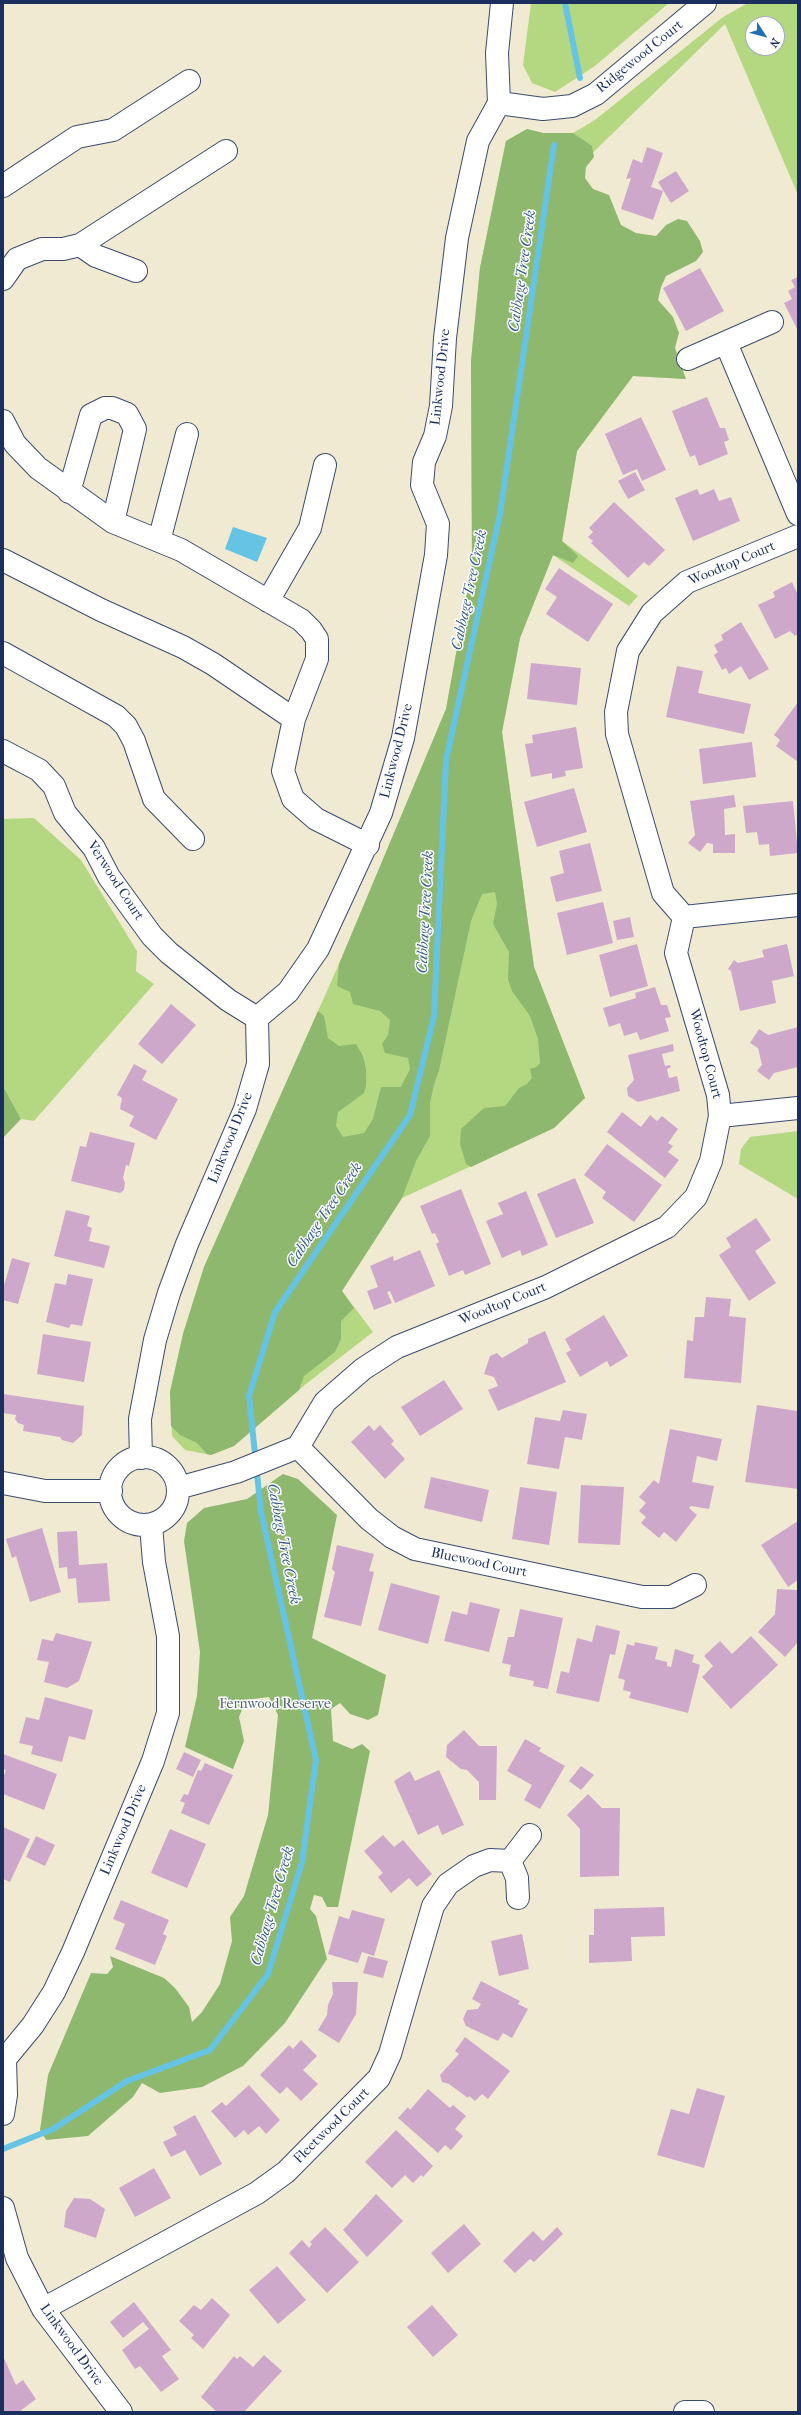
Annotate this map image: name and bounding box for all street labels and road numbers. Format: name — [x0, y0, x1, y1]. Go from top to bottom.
street label: Ridgewood Court — [593, 17, 687, 97]
street label: Linkwood Drive — [428, 328, 454, 426]
street label: Woodtop Court — [686, 538, 778, 590]
street label: Linkwood Drive — [377, 702, 417, 800]
street label: Verwood Court — [83, 838, 147, 924]
street label: Woodtop Court — [685, 1007, 725, 1101]
street label: Linkwood Drive — [205, 1090, 257, 1186]
street label: Woodtop Court — [457, 1279, 549, 1329]
street label: Bluewood Court — [429, 1545, 529, 1581]
street label: Linkwood Drive — [97, 1782, 151, 1878]
street label: Fleetwood Court — [291, 2085, 373, 2167]
street label: Linkwood Drive — [36, 2301, 106, 2389]

